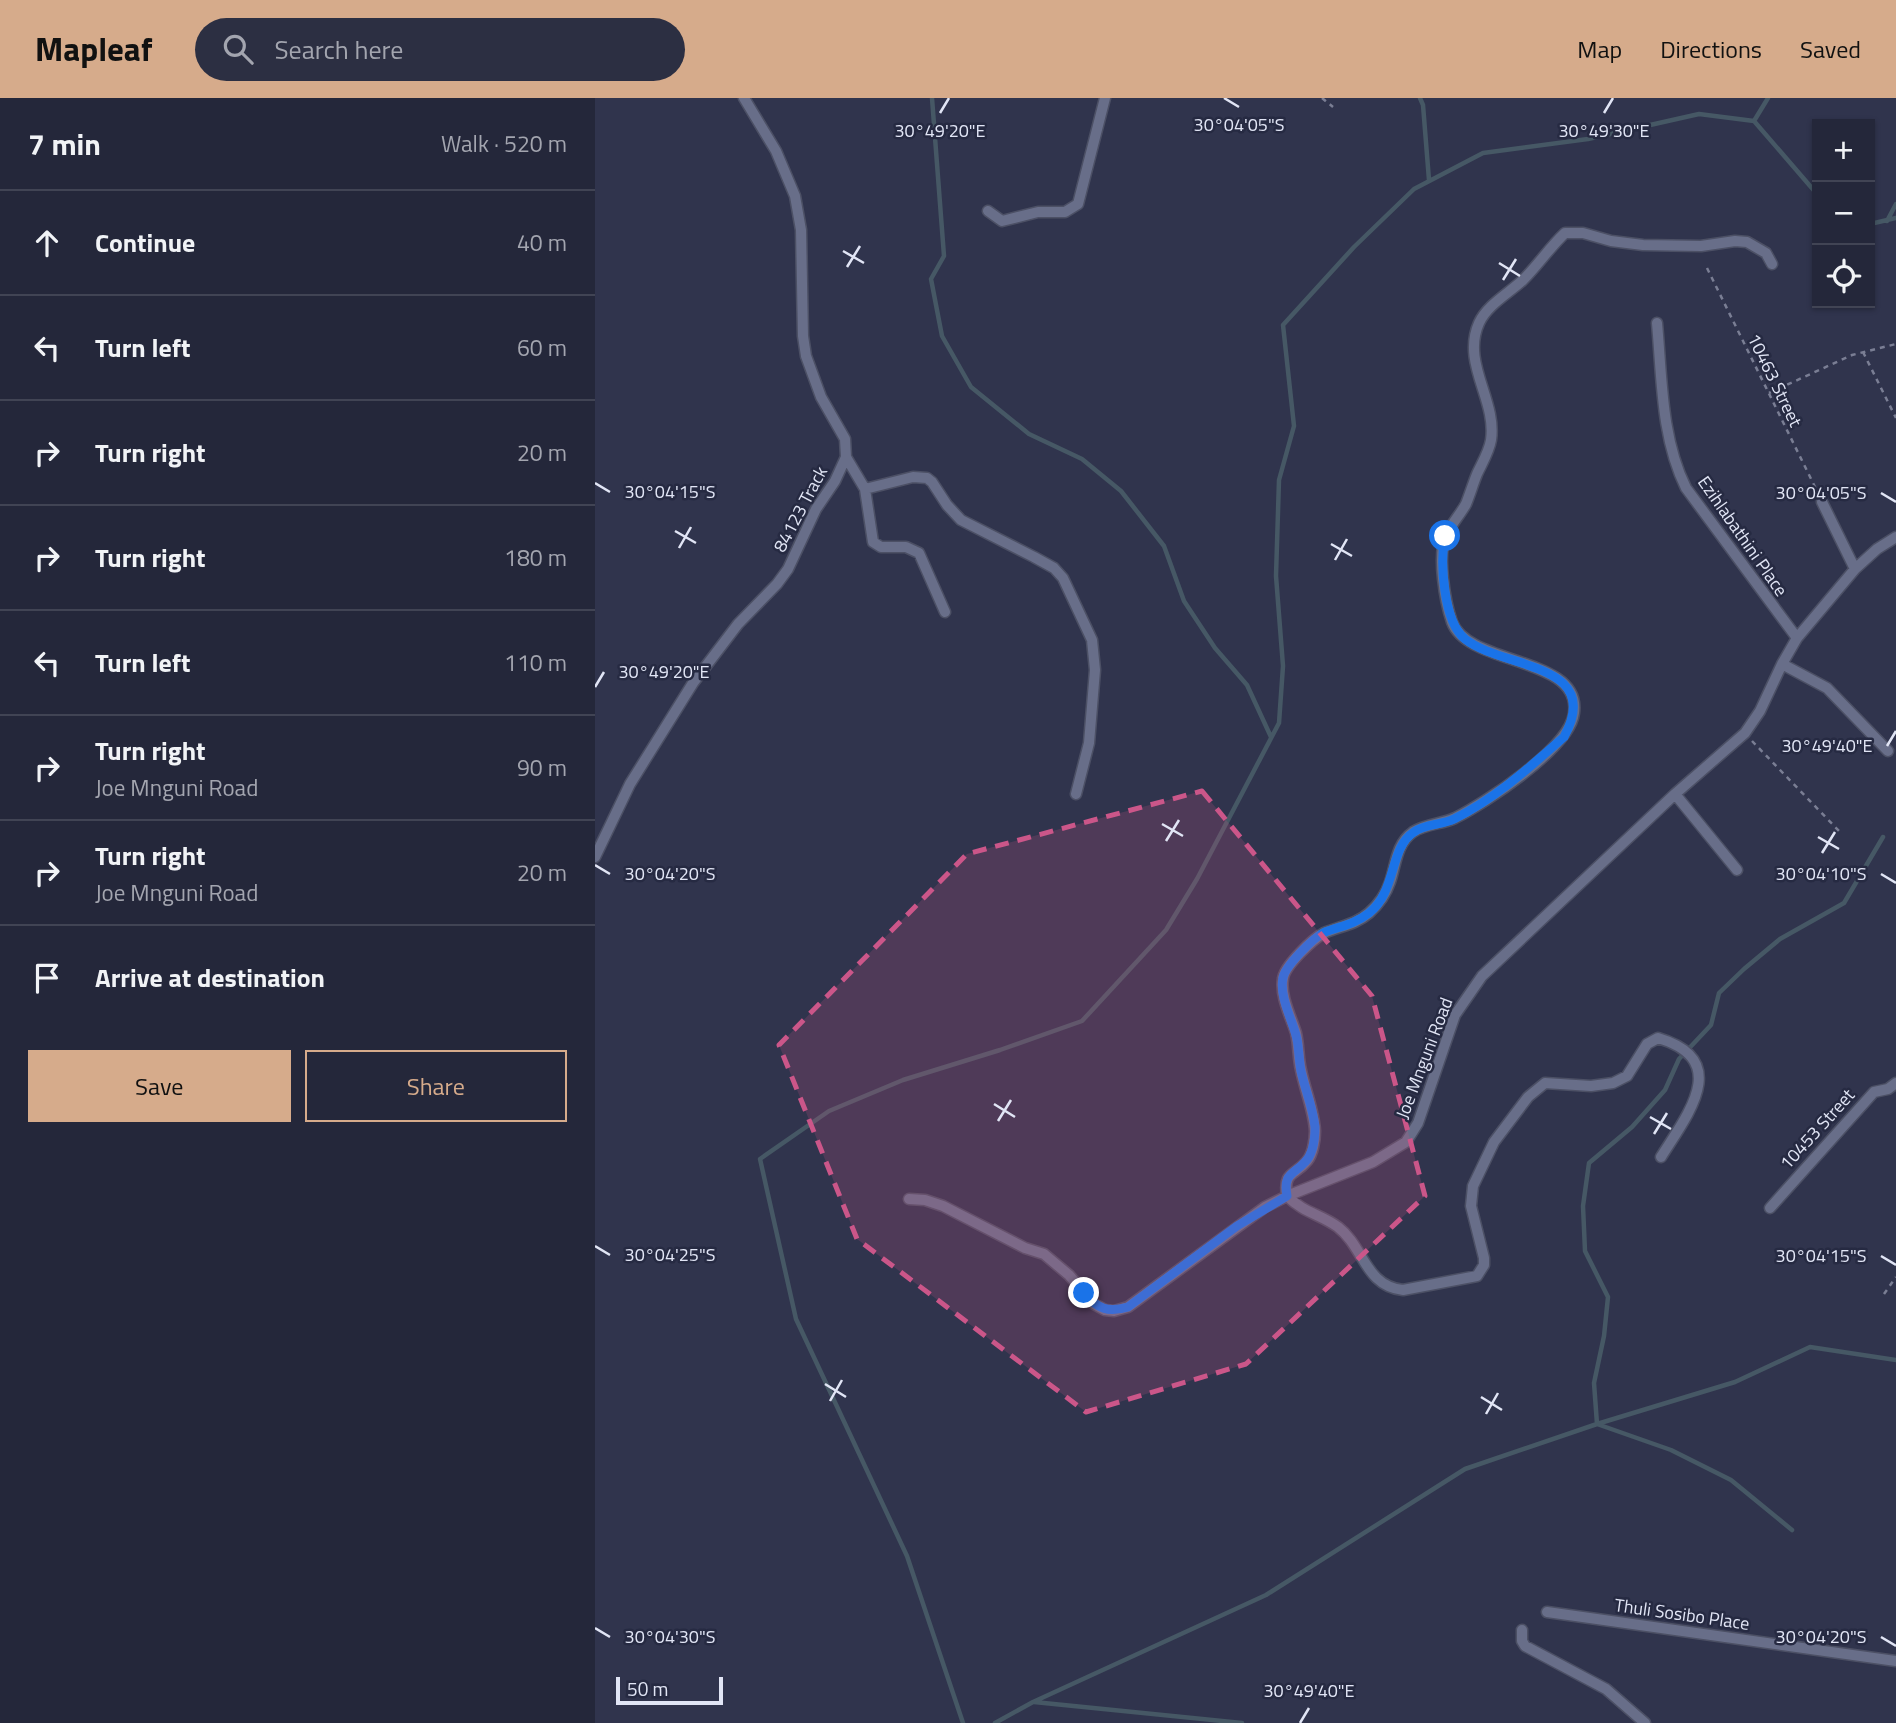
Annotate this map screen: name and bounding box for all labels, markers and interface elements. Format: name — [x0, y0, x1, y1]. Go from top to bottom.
search box — [195, 18, 685, 81]
text: Mapleaf — [35, 24, 153, 74]
icon: search — [219, 30, 257, 68]
text: Search here — [275, 30, 403, 69]
text: Map — [1577, 31, 1622, 67]
text: Directions — [1660, 31, 1762, 67]
text: Saved — [1800, 31, 1861, 67]
text: 30°04'05"S — [1194, 111, 1284, 138]
text: 30°49'20"E — [895, 117, 986, 144]
text: 30°49'30"E — [1559, 117, 1650, 144]
map controls — [1812, 119, 1875, 308]
button: + — [1812, 119, 1875, 182]
text: 7 min — [28, 121, 101, 167]
text: Walk · 520 m — [441, 126, 567, 161]
button: − — [1812, 182, 1875, 245]
text: Continue — [95, 223, 195, 262]
icon: ahead — [28, 224, 66, 262]
text: 40 m — [517, 225, 567, 260]
button: locate — [1812, 245, 1875, 308]
text: Turn left — [95, 328, 190, 367]
icon: left — [28, 329, 66, 367]
street label: 10463 Street — [1741, 329, 1810, 432]
text: 60 m — [517, 330, 567, 365]
text: Turn right — [95, 433, 206, 472]
icon: right — [28, 434, 66, 472]
text: 20 m — [517, 435, 567, 470]
street label: 84123 Track — [766, 461, 834, 557]
street label: Ezihlabathini Place — [1691, 470, 1795, 602]
text: 30°04'15"S — [625, 478, 715, 505]
text: 30°04'05"S — [1776, 479, 1866, 506]
route start — [1429, 520, 1460, 551]
text: Turn right — [95, 538, 206, 577]
icon: right — [28, 539, 66, 577]
text: 180 m — [504, 540, 567, 575]
text: Turn left — [95, 643, 190, 682]
icon: left — [28, 644, 66, 682]
text: 110 m — [504, 645, 567, 680]
text: 30°49'20"E — [619, 658, 710, 685]
text: Turn right — [95, 731, 206, 770]
text: 30°49'40"E — [1782, 732, 1873, 759]
icon: right — [28, 749, 66, 787]
text: 90 m — [517, 750, 567, 785]
text: Joe Mnguni Road — [95, 770, 258, 805]
text: Turn right — [95, 836, 206, 875]
icon: right — [28, 854, 66, 892]
text: 20 m — [517, 855, 567, 890]
text: 30°04'20"S — [625, 860, 715, 887]
text: 30°04'10"S — [1776, 860, 1866, 887]
text: Joe Mnguni Road — [95, 875, 258, 910]
text: Arrive at destination — [95, 958, 325, 997]
icon: arrive — [28, 959, 66, 997]
street label: Joe Mnguni Road — [1388, 994, 1460, 1122]
button: Save — [28, 1050, 291, 1122]
button: Share — [305, 1050, 567, 1122]
street label: 10453 Street — [1773, 1082, 1861, 1175]
text: 30°04'25"S — [625, 1241, 715, 1268]
text: 30°04'15"S — [1776, 1242, 1866, 1269]
route end — [1068, 1277, 1099, 1308]
street label: Thuli Sosibo Place — [1613, 1591, 1751, 1637]
text: 30°04'30"S — [625, 1623, 715, 1650]
text: 30°04'20"S — [1776, 1623, 1866, 1650]
scale bar — [616, 1674, 723, 1706]
text: 50 m — [627, 1674, 668, 1703]
text: 30°49'40"E — [1264, 1677, 1355, 1704]

